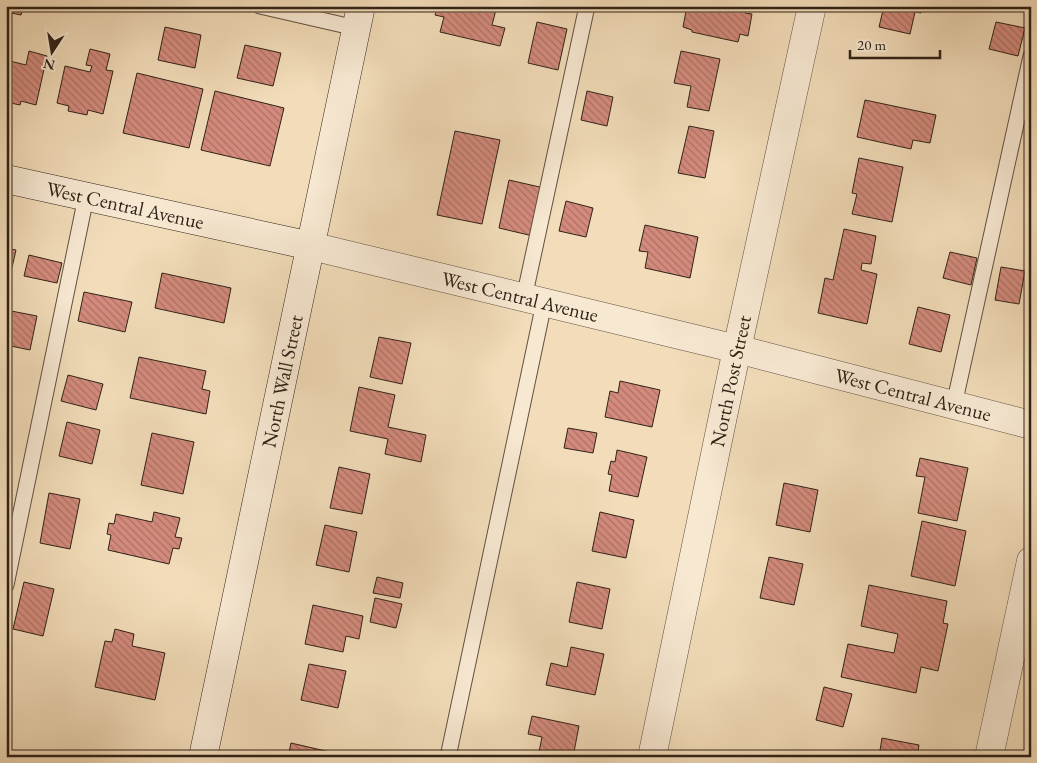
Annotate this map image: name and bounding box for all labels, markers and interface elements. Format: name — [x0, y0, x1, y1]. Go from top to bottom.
north arrow — [28, 28, 78, 78]
scale bar — [850, 28, 940, 60]
text: 20 m — [857, 35, 886, 54]
text: N — [41, 55, 57, 75]
street label: West Central Avenue — [44, 175, 207, 235]
street label: West Central Avenue — [439, 265, 601, 328]
street label: North Wall Street — [255, 312, 309, 450]
street label: North Post Street — [704, 312, 757, 449]
street label: West Central Avenue — [832, 362, 994, 427]

